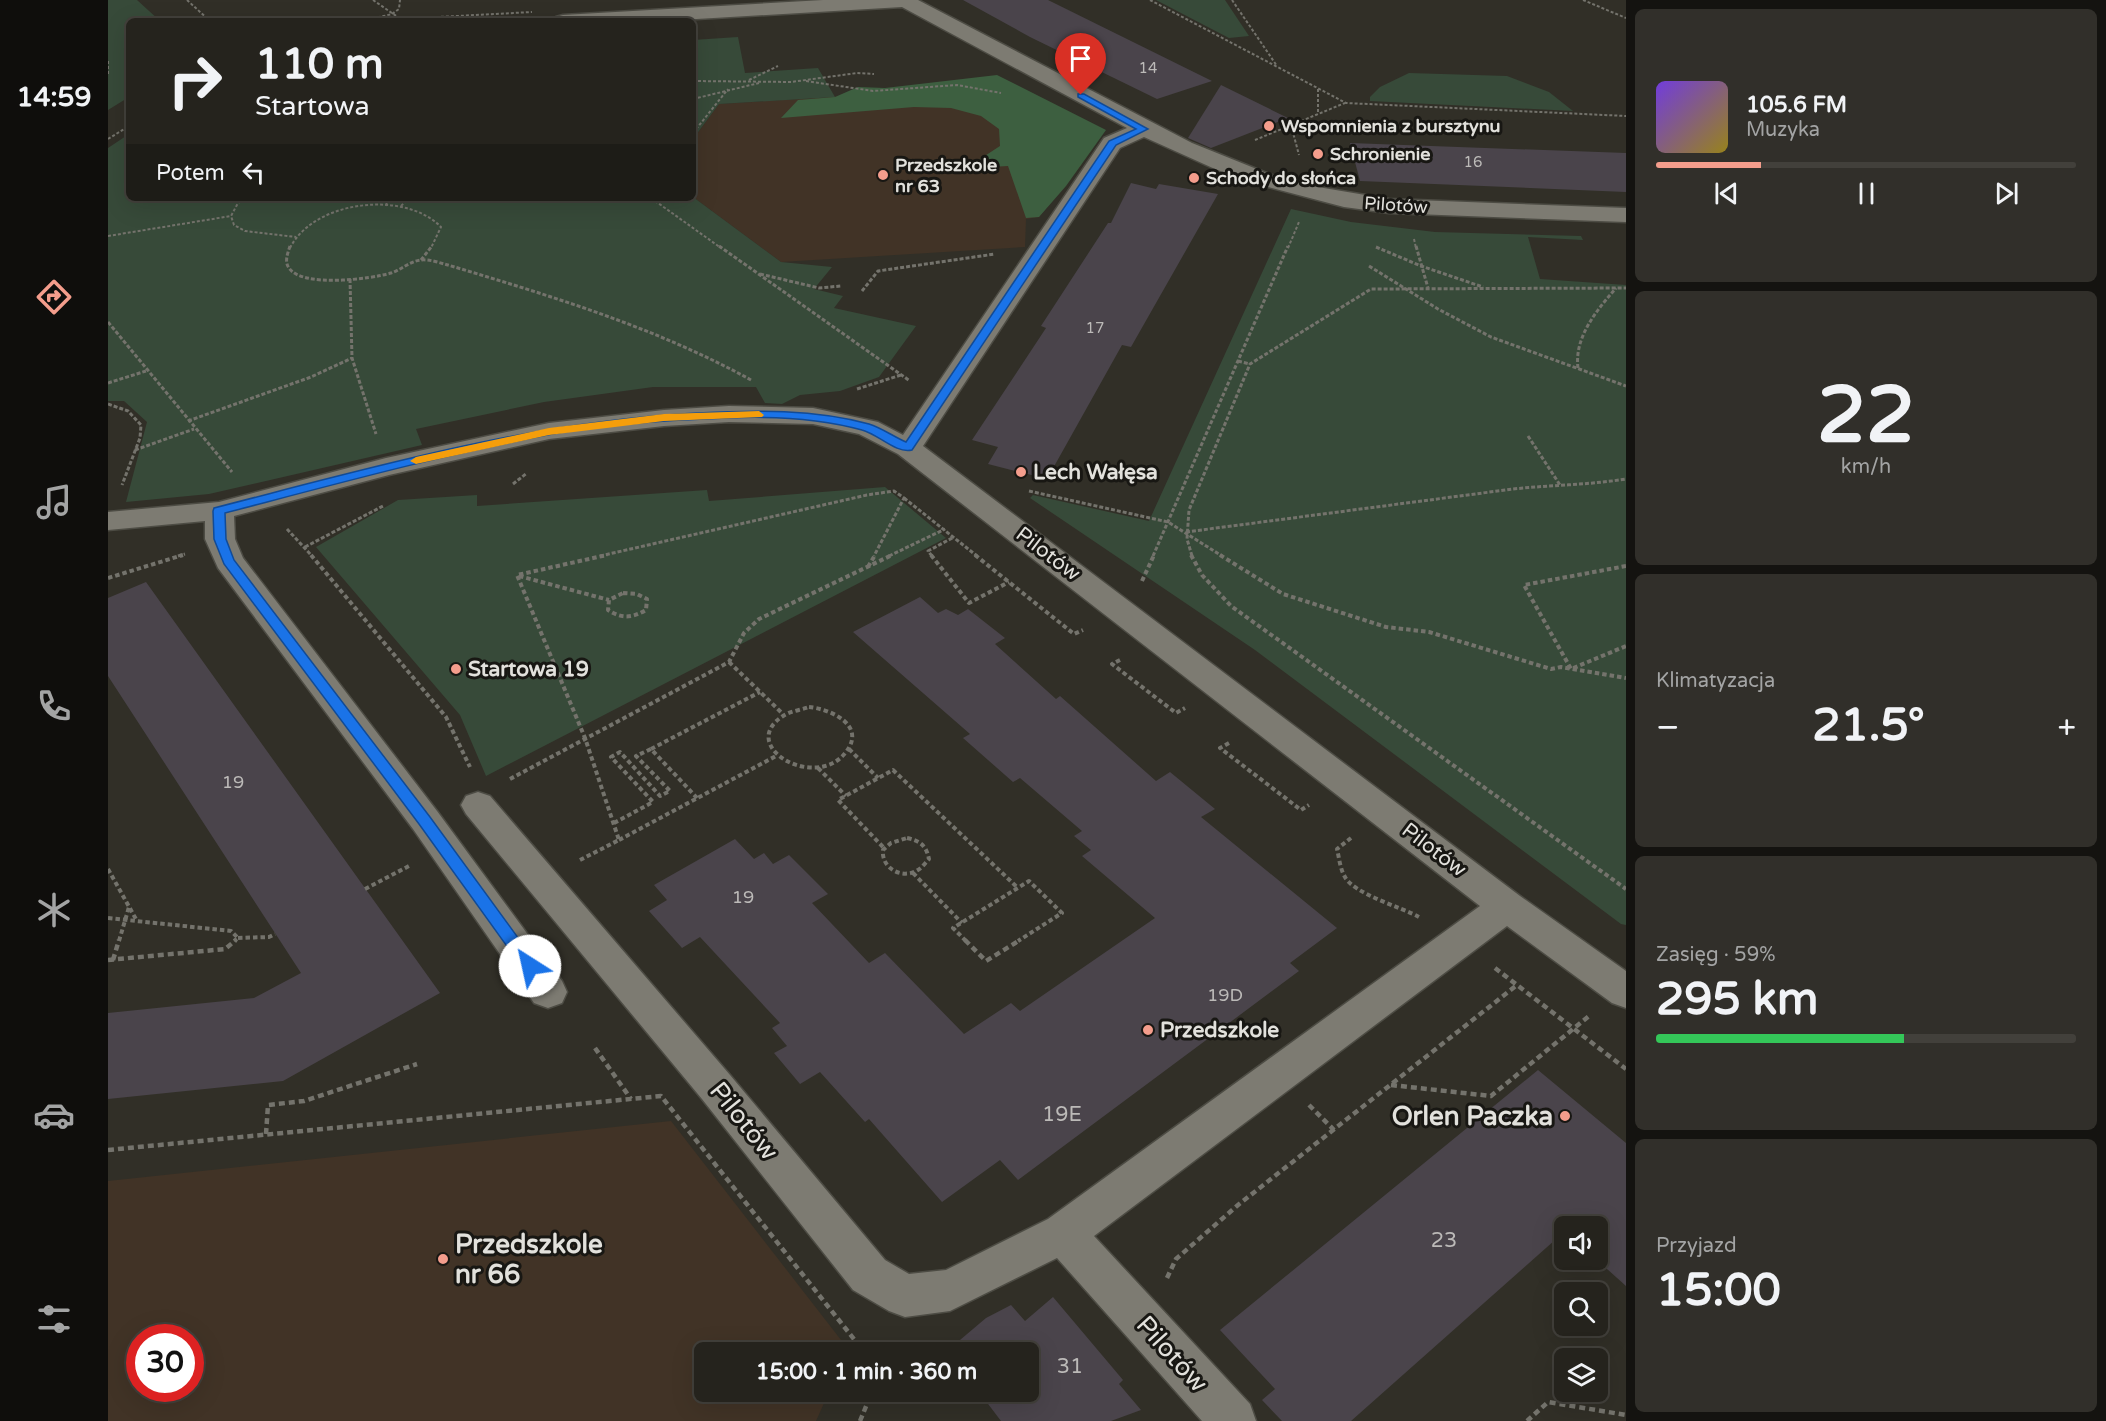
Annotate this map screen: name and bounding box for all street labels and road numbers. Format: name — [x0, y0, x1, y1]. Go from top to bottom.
street label: Pilotów — [1363, 192, 1429, 218]
street label: Pilotów — [1011, 522, 1085, 587]
street label: Pilotów — [1397, 818, 1471, 883]
street label: Pilotów — [703, 1076, 785, 1166]
street label: Pilotów — [1130, 1309, 1214, 1399]

